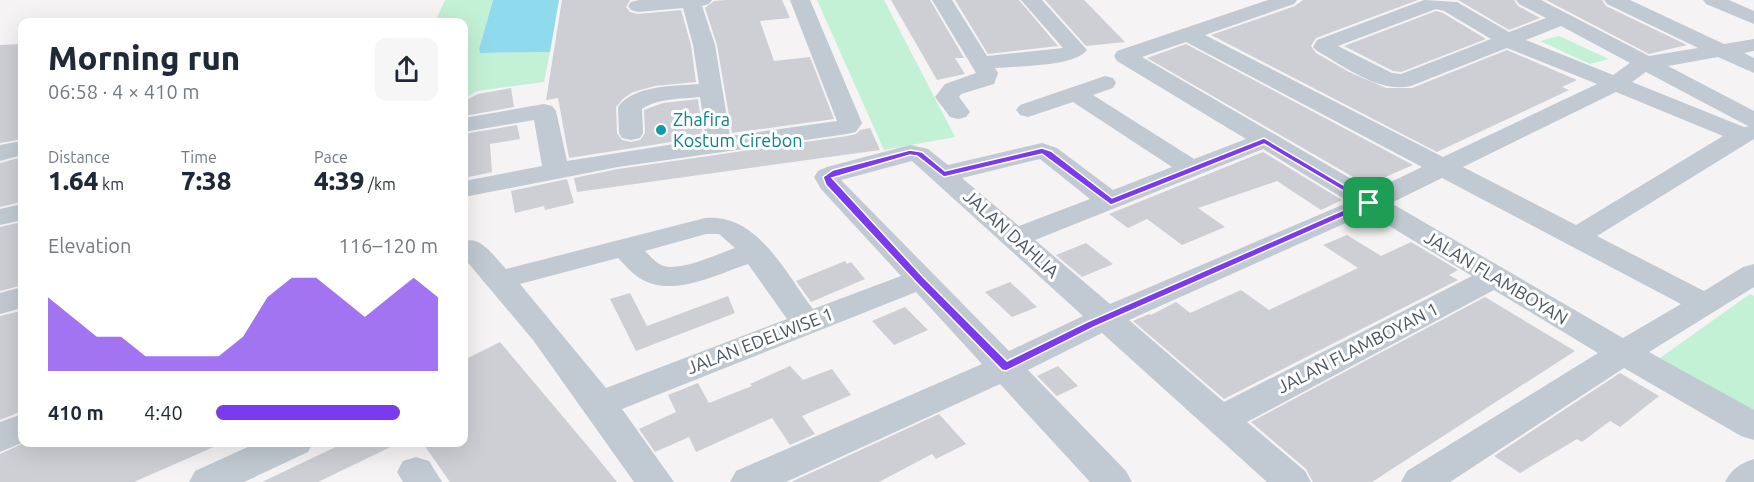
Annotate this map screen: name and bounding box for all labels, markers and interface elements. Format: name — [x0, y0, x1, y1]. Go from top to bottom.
button: share — [375, 38, 438, 101]
text: Morning run — [48, 39, 240, 76]
text: 06:58 · 4 × 410 m — [48, 80, 200, 103]
place label: Zhafira Kostum Cirebon — [673, 109, 803, 150]
marker: Zhafira Kostum Cirebon — [654, 123, 668, 137]
text: Distance — [48, 148, 110, 166]
text: Time — [181, 148, 217, 166]
text: Pace — [314, 148, 348, 166]
text: 1.64 — [48, 166, 98, 195]
text: 7:38 — [181, 166, 231, 195]
text: 4:39 — [314, 166, 364, 195]
text: km — [98, 175, 124, 193]
text: /km — [364, 175, 396, 193]
pin — [1343, 177, 1394, 228]
street label: JALAN DAHLIA — [960, 185, 1064, 281]
icon: arrive — [1352, 186, 1385, 219]
street label: JALAN FLAMBOYAN — [1421, 226, 1572, 328]
text: Elevation — [48, 234, 131, 257]
text: 116–120 m — [339, 234, 438, 257]
street label: JALAN FLAMBOYAN 1 — [1274, 298, 1441, 396]
street label: JALAN EDELWISE 1 — [684, 303, 836, 377]
text: 410 m — [48, 401, 104, 424]
text: 4:40 — [144, 401, 183, 424]

